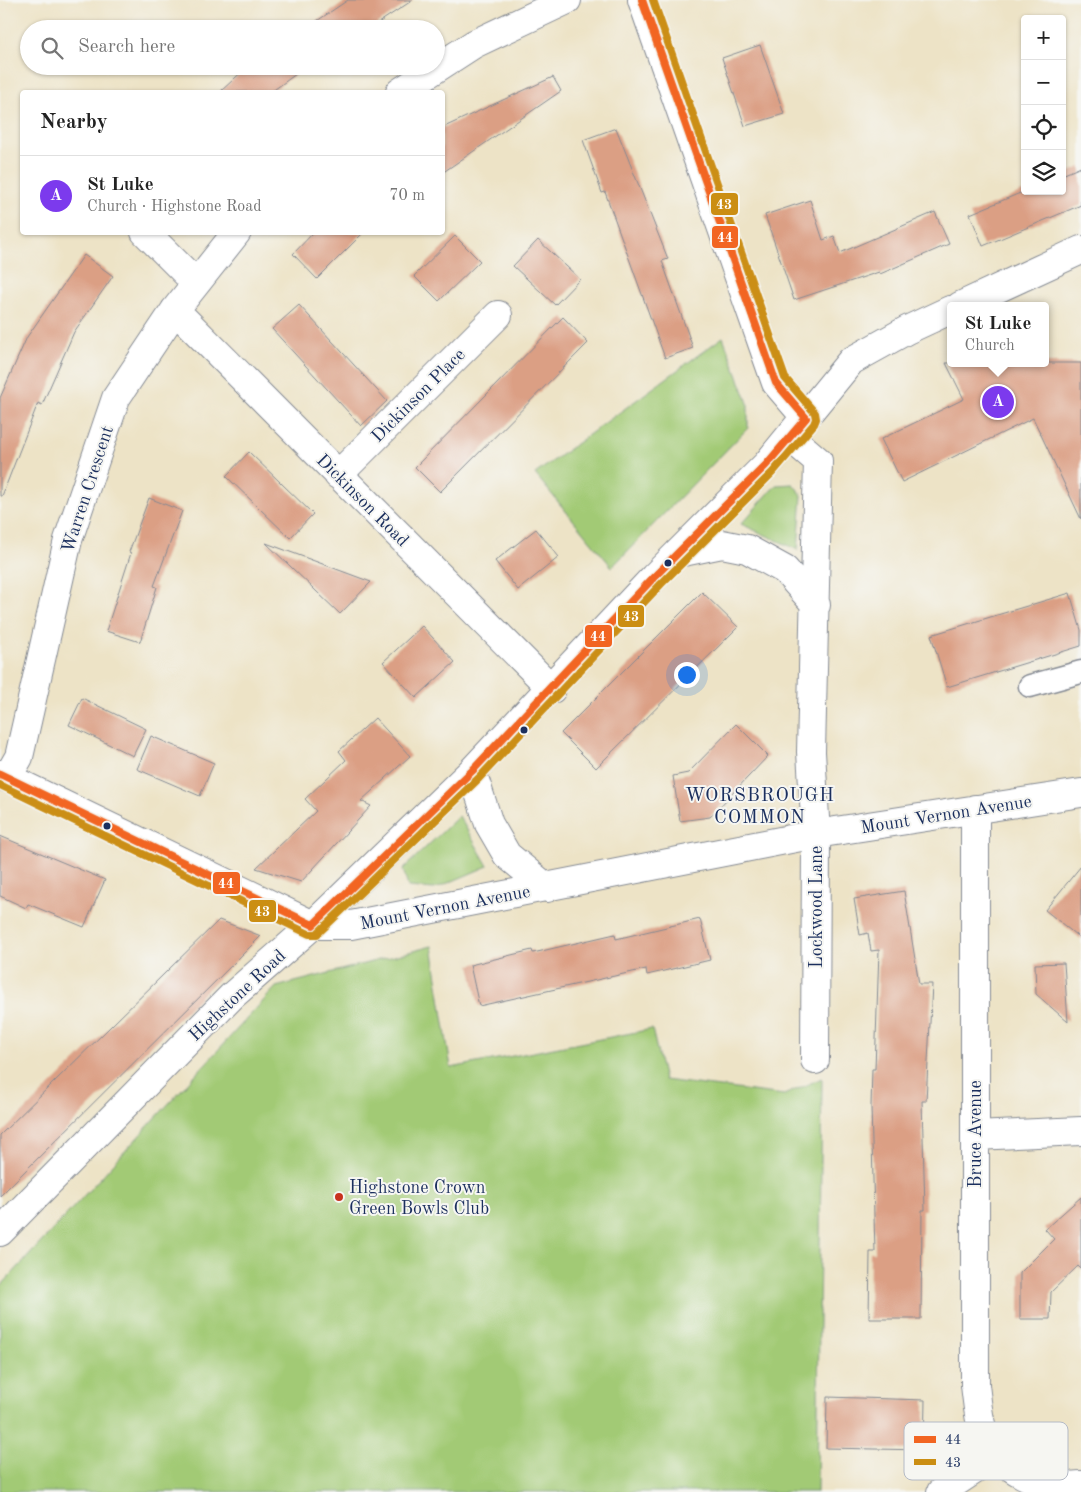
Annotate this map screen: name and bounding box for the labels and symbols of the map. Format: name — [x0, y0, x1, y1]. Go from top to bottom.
line badge: 43 — [710, 192, 739, 216]
text: 43 — [716, 198, 732, 212]
line badge: 44 — [711, 225, 739, 249]
text: 44 — [717, 231, 733, 245]
street label: Dickinson Place — [368, 345, 469, 446]
pin: A — [982, 383, 1014, 421]
street label: Warren Crescent — [59, 424, 117, 555]
street label: Dickinson Road — [313, 451, 412, 550]
unlabelled marker — [663, 558, 673, 568]
line badge: 43 — [617, 604, 645, 628]
text: 43 — [623, 610, 639, 624]
line badge: 44 — [584, 624, 613, 648]
text: 44 — [590, 630, 606, 644]
your location — [674, 662, 700, 688]
unlabelled marker — [519, 725, 529, 735]
district label: WORSBROUGH COMMON — [685, 787, 835, 828]
street label: Mount Vernon Avenue — [859, 793, 1033, 837]
unlabelled marker — [102, 821, 112, 831]
street label: Lockwood Lane — [808, 846, 826, 968]
line badge: 44 — [212, 871, 241, 895]
text: 44 — [218, 877, 234, 891]
street label: Mount Vernon Avenue — [359, 883, 532, 933]
line badge: 43 — [248, 899, 277, 923]
text: 43 — [254, 905, 270, 919]
street label: Highstone Road — [186, 947, 289, 1045]
street label: Bruce Avenue — [967, 1080, 985, 1188]
place label: Highstone Crown Green Bowls Club — [349, 1179, 489, 1218]
marker: Highstone Crown Green Bowls Club — [333, 1191, 345, 1203]
legend — [904, 1422, 1068, 1480]
text: 44 — [945, 1433, 961, 1447]
text: 43 — [945, 1456, 961, 1470]

